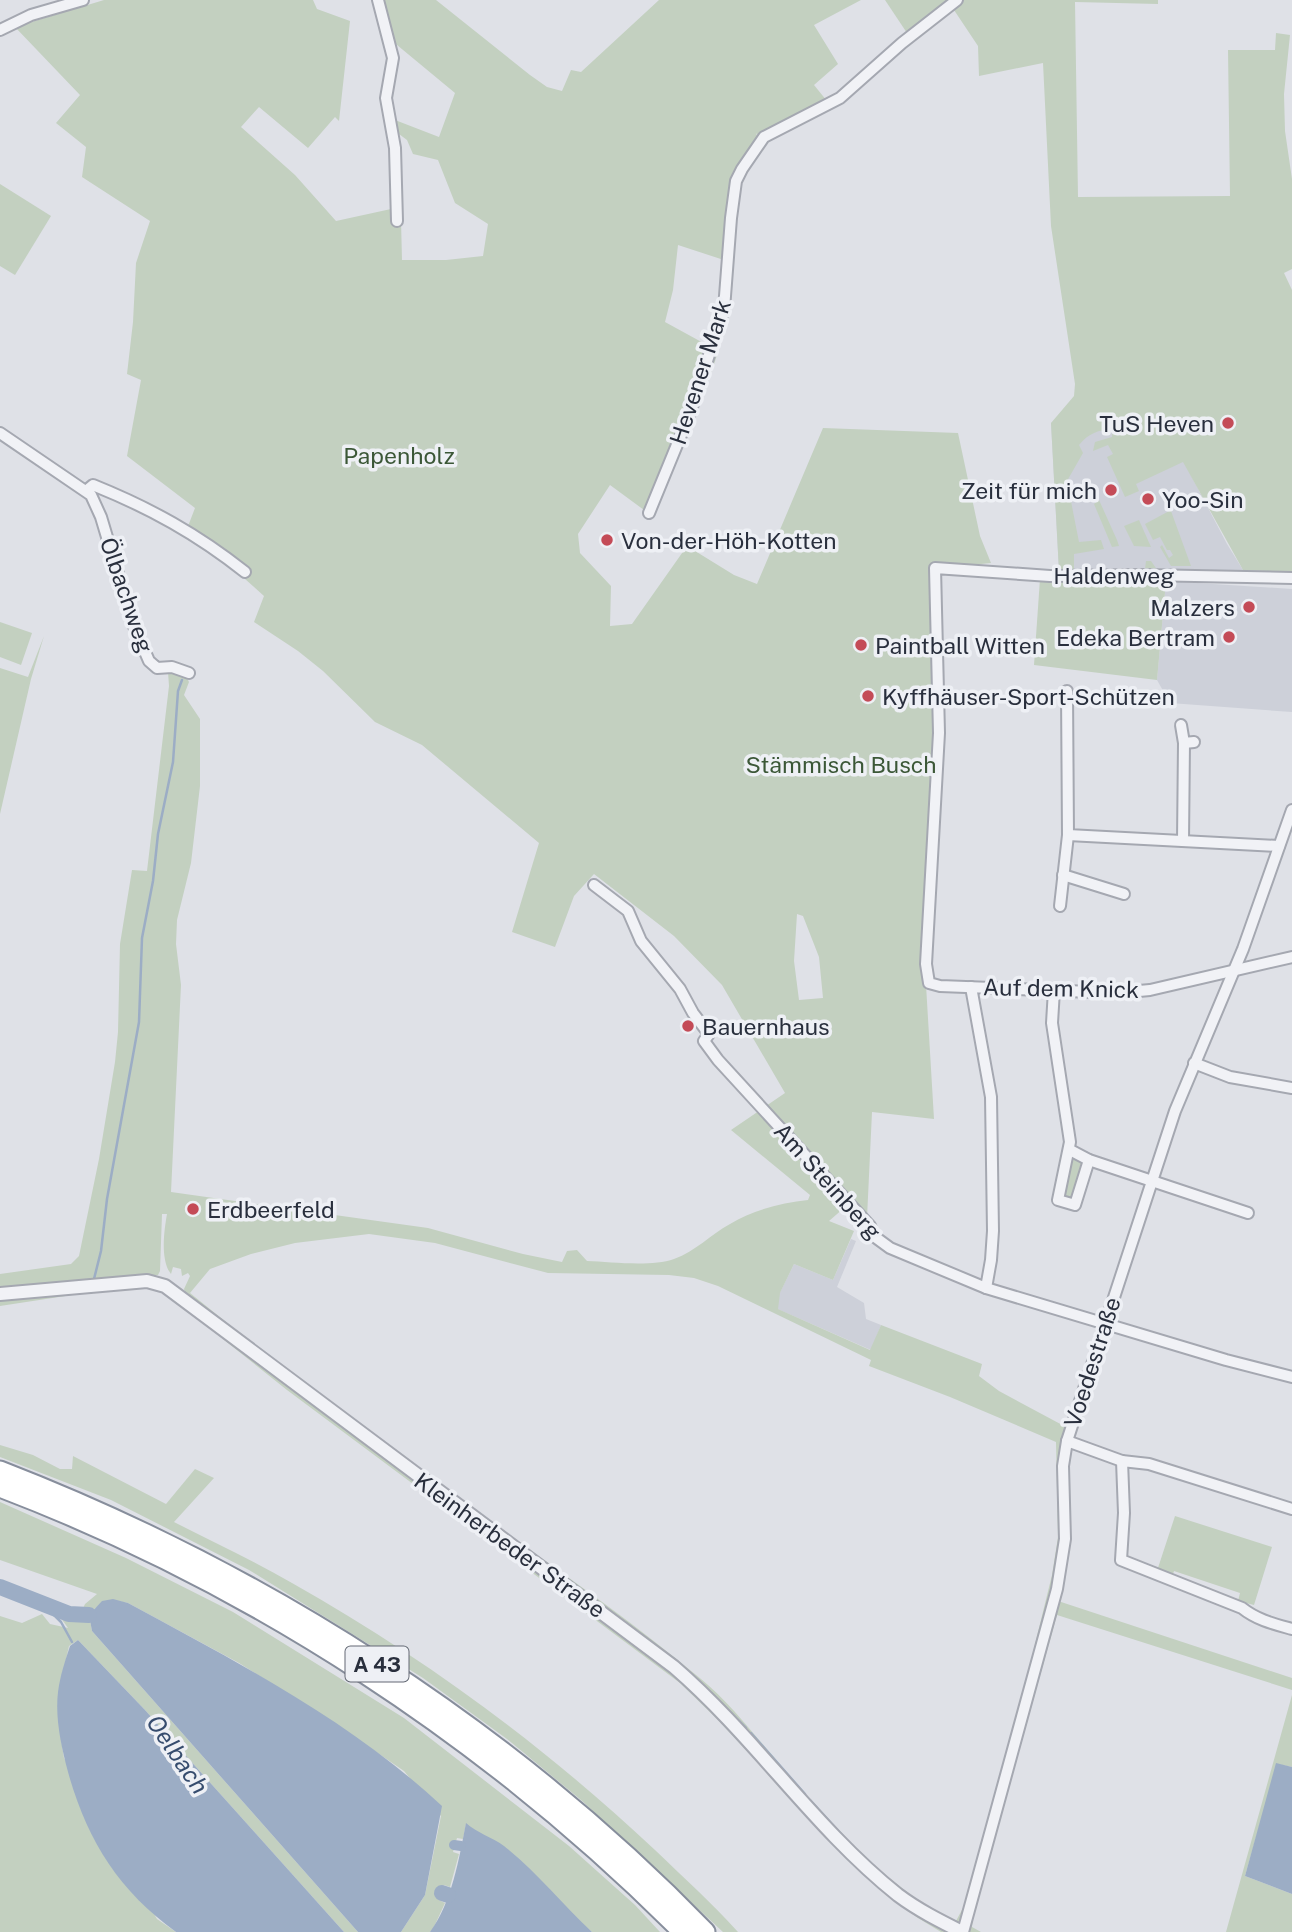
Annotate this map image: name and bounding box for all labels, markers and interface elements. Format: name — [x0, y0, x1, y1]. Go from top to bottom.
street label: Hevener Mark — [664, 296, 736, 448]
place label: TuS Heven — [1099, 410, 1214, 437]
marker: TuS Heven — [1220, 415, 1236, 431]
park label: Papenholz — [343, 442, 455, 469]
place label: Zeit für mich — [961, 477, 1097, 504]
marker: Zeit für mich — [1103, 482, 1119, 498]
place label: Yoo-Sin — [1162, 486, 1243, 513]
marker: Yoo-Sin — [1140, 491, 1156, 507]
place label: Von-der-Höh-Kotten — [621, 527, 837, 554]
marker: Von-der-Höh-Kotten — [599, 532, 615, 548]
street label: Ölbachweg — [95, 534, 159, 656]
street label: Haldenweg — [1053, 562, 1175, 589]
place label: Malzers — [1150, 594, 1235, 621]
marker: Malzers — [1241, 599, 1257, 615]
place label: Edeka Bertram — [1056, 624, 1215, 651]
marker: Edeka Bertram — [1221, 629, 1237, 645]
place label: Paintball Witten — [875, 632, 1045, 659]
marker: Paintball Witten — [853, 637, 869, 653]
place label: Kyffhäuser-Sport-Schützen — [882, 683, 1175, 710]
marker: Kyffhäuser-Sport-Schützen — [860, 688, 876, 704]
park label: Stämmisch Busch — [746, 751, 936, 778]
street label: Auf dem Knick — [983, 973, 1139, 1003]
place label: Bauernhaus — [702, 1013, 830, 1040]
marker: Bauernhaus — [680, 1018, 696, 1034]
street label: Am Steinberg — [769, 1117, 887, 1245]
place label: Erdbeerfeld — [207, 1196, 335, 1223]
marker: Erdbeerfeld — [185, 1201, 201, 1217]
street label: Voedestraße — [1058, 1293, 1126, 1431]
street label: Kleinherbeder Straße — [409, 1467, 611, 1623]
road number: A 43 — [346, 1646, 408, 1682]
water label: Oelbach — [141, 1709, 215, 1799]

